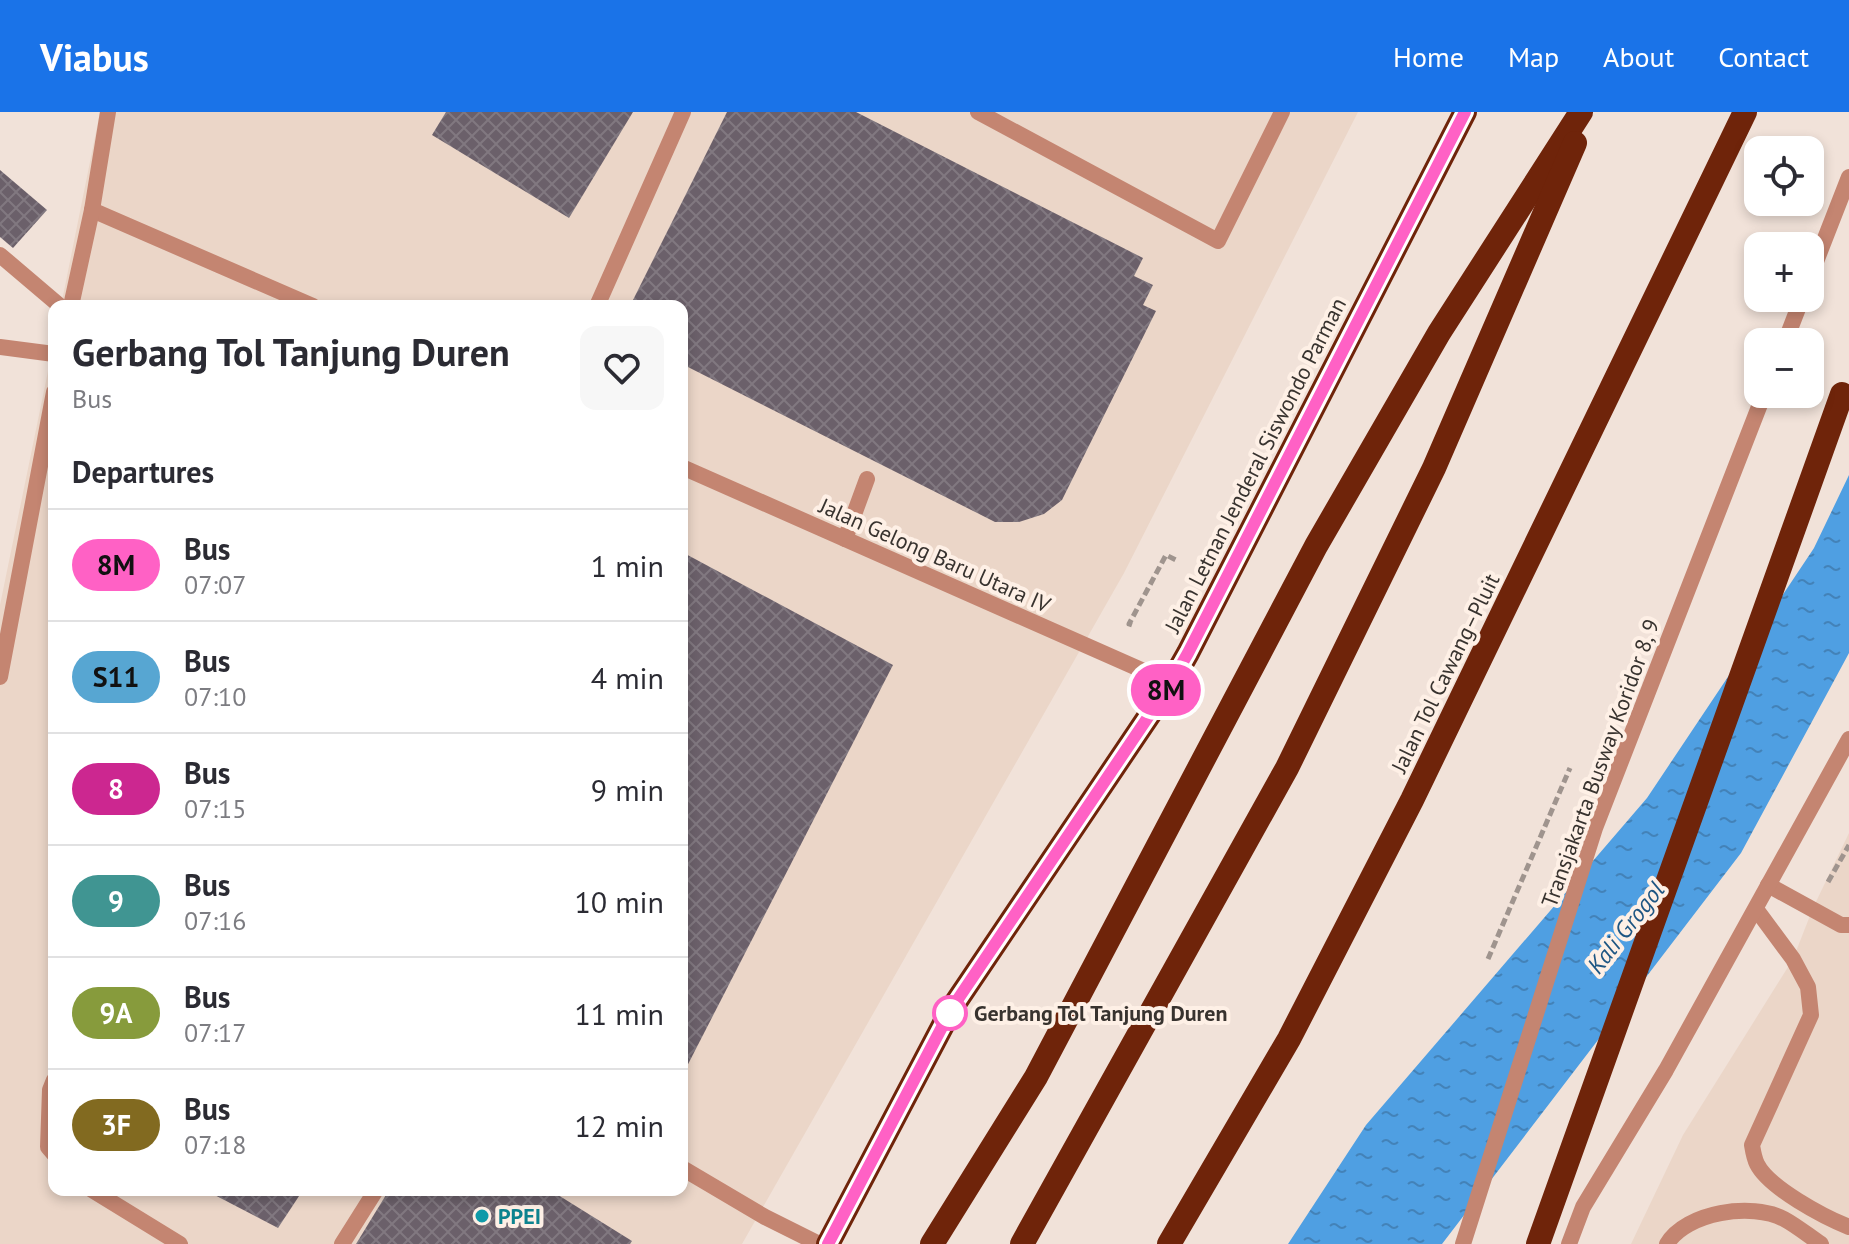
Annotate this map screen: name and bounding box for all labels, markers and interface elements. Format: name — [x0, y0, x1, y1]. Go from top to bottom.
text: Viabus — [40, 32, 149, 81]
text: Home — [1393, 38, 1464, 75]
text: Map — [1508, 38, 1559, 75]
text: About — [1603, 38, 1674, 75]
text: Contact — [1718, 38, 1809, 75]
map controls — [1744, 136, 1824, 408]
button: locate — [1744, 136, 1824, 216]
button: + — [1744, 232, 1824, 312]
street label: Jalan Letnan Jenderal Siswondo Parman — [1158, 293, 1352, 638]
button: heart — [580, 326, 664, 410]
text: Gerbang Tol Tanjung Duren — [72, 327, 510, 376]
button: − — [1744, 328, 1824, 408]
text: Bus — [72, 382, 112, 415]
text: Departures — [72, 452, 214, 491]
street label: Jalan Gelong Baru Utara IV — [814, 491, 1055, 619]
text: Bus — [184, 529, 231, 568]
text: 8M — [97, 546, 135, 583]
text: 1 min — [591, 546, 664, 585]
text: 07:07 — [184, 568, 246, 601]
street label: Jalan Tol Cawang–Pluit — [1384, 568, 1506, 778]
street label: Transjakarta Busway Koridor 8, 9 — [1535, 615, 1665, 911]
text: Bus — [184, 641, 231, 680]
text: S11 — [93, 658, 139, 695]
text: 4 min — [591, 658, 664, 697]
line badge: 8M — [1130, 664, 1202, 716]
text: 8M — [1147, 671, 1185, 708]
text: 07:10 — [184, 680, 246, 713]
text: Bus — [184, 753, 231, 792]
text: 8 — [108, 770, 124, 807]
text: 9 min — [591, 770, 664, 809]
text: 07:15 — [184, 792, 246, 825]
text: Bus — [184, 865, 231, 904]
water label: Kali Grogol — [1580, 875, 1671, 980]
text: 9 — [108, 882, 124, 919]
text: 10 min — [574, 882, 664, 921]
text: 07:16 — [184, 904, 246, 937]
text: Bus — [184, 977, 231, 1016]
text: 9A — [100, 994, 132, 1031]
text: 11 min — [574, 994, 664, 1033]
marker: Gerbang Tol Tanjung Duren — [933, 996, 967, 1030]
place label: Gerbang Tol Tanjung Duren — [974, 999, 1227, 1027]
text: 07:17 — [184, 1016, 246, 1049]
text: Bus — [184, 1089, 231, 1128]
text: 3F — [101, 1106, 131, 1143]
text: 12 min — [574, 1106, 664, 1145]
text: 07:18 — [184, 1128, 246, 1161]
place label: PPEI — [498, 1202, 541, 1230]
marker: PPEI — [473, 1207, 491, 1225]

